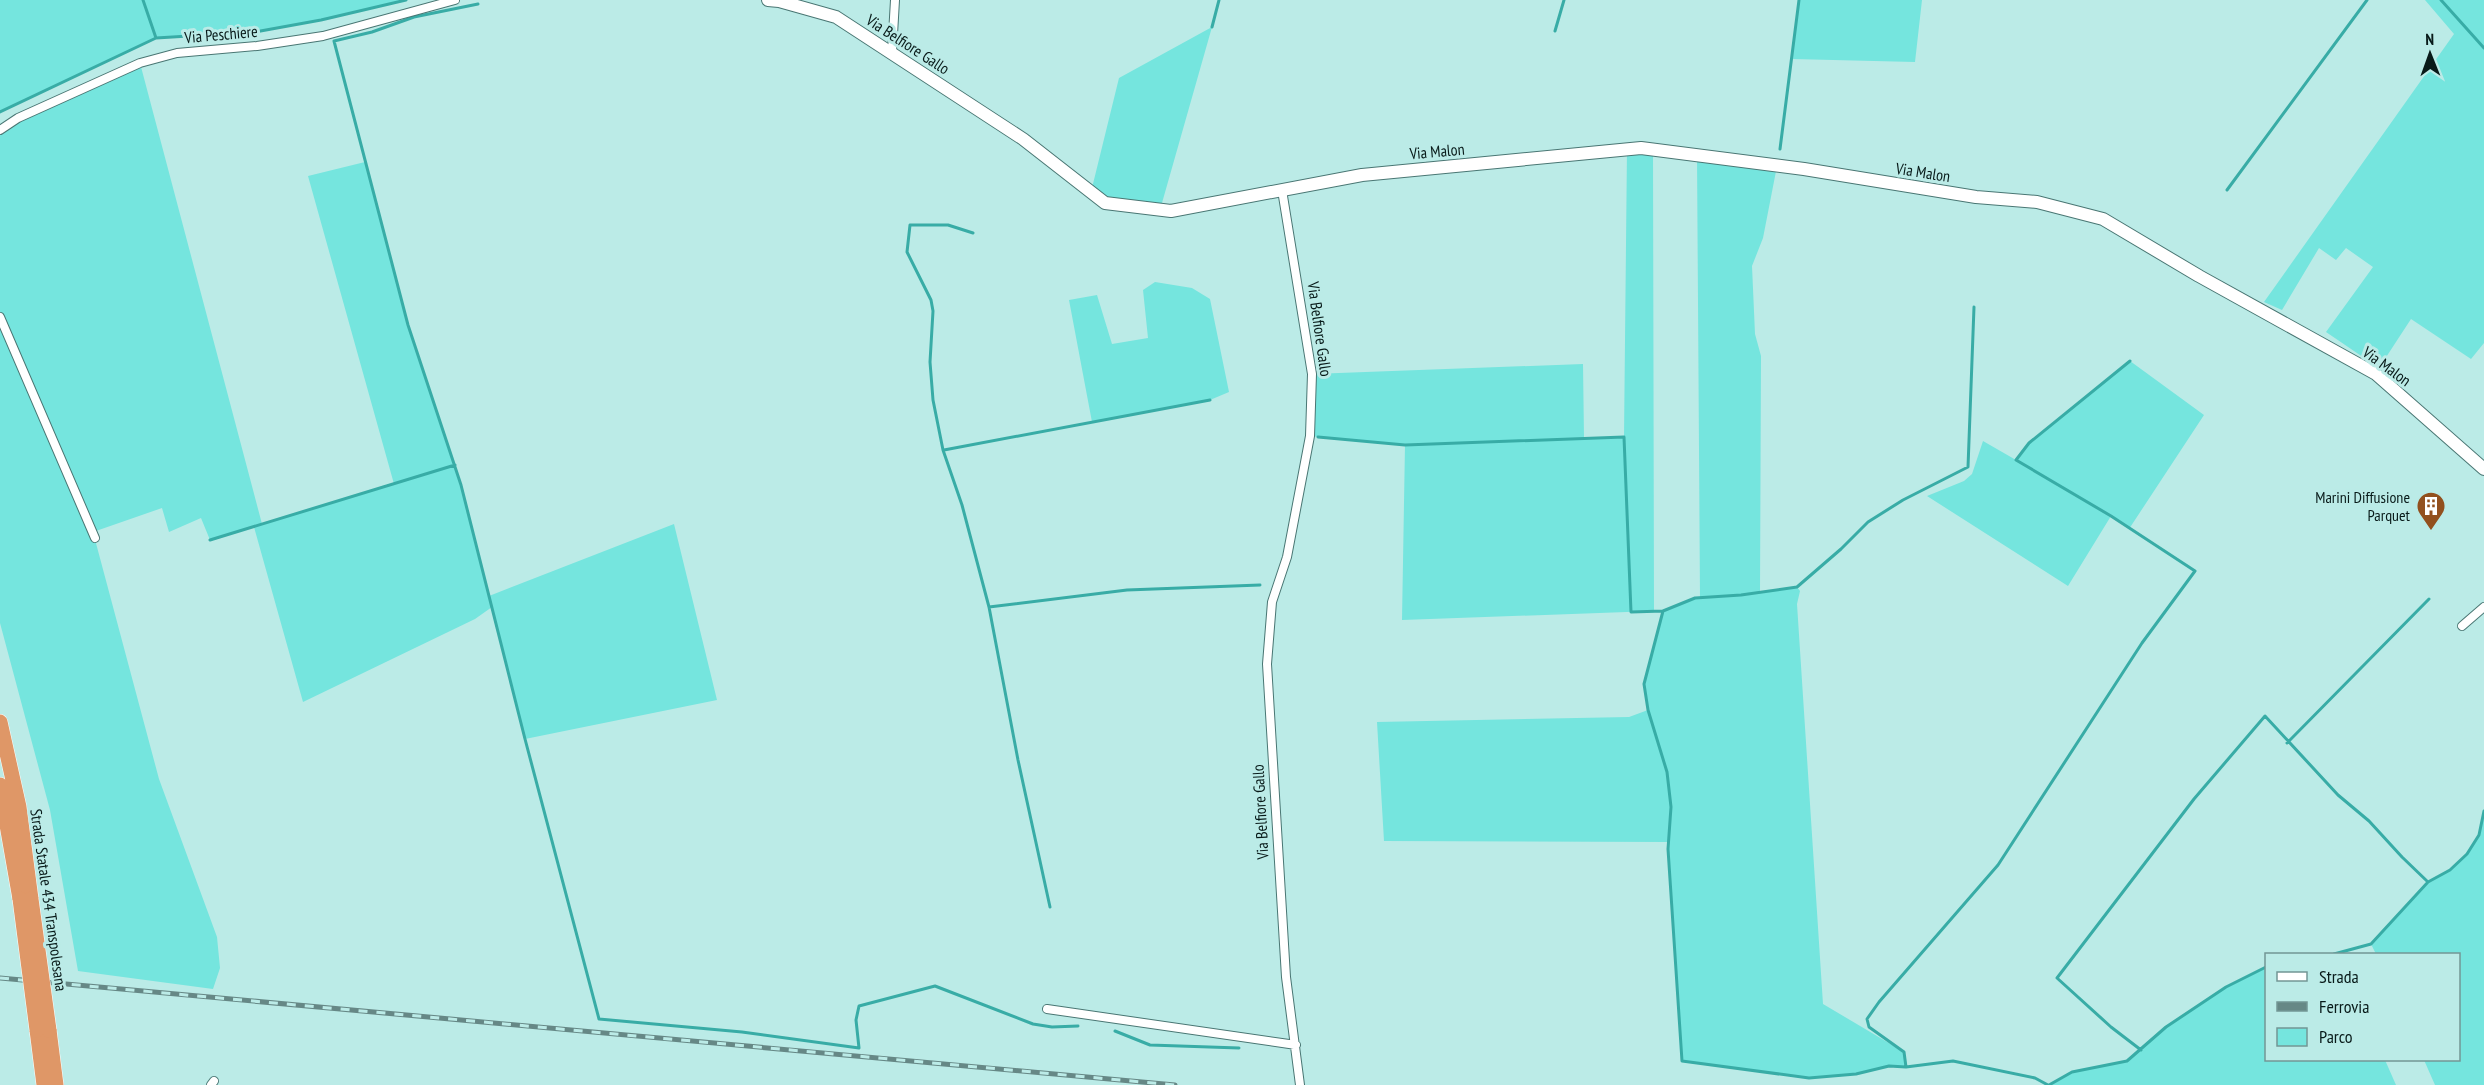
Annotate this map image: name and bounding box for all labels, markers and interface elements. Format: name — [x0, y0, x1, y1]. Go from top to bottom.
street label: Via Belfiore Gallo — [862, 9, 954, 78]
street label: Via Peschiere — [183, 21, 258, 47]
north arrow — [2400, 24, 2460, 84]
text: N — [2425, 29, 2434, 49]
street label: Via Malon — [1408, 139, 1465, 163]
street label: Via Malon — [1893, 158, 1952, 186]
street label: Via Belfiore Gallo — [1303, 279, 1337, 378]
street label: Via Malon — [2358, 341, 2415, 390]
place label: Marini Diffusione Parquet — [2315, 487, 2411, 525]
building icon: Marini Diffusione Parquet — [2415, 490, 2447, 532]
street label: Via Belfiore Gallo — [1248, 764, 1273, 861]
street label: Strada Statale 434 Transpolesana — [26, 808, 72, 992]
legend — [2265, 953, 2460, 1061]
text: Strada — [2319, 965, 2359, 988]
text: Ferrovia — [2319, 995, 2369, 1018]
text: Parco — [2319, 1025, 2353, 1048]

